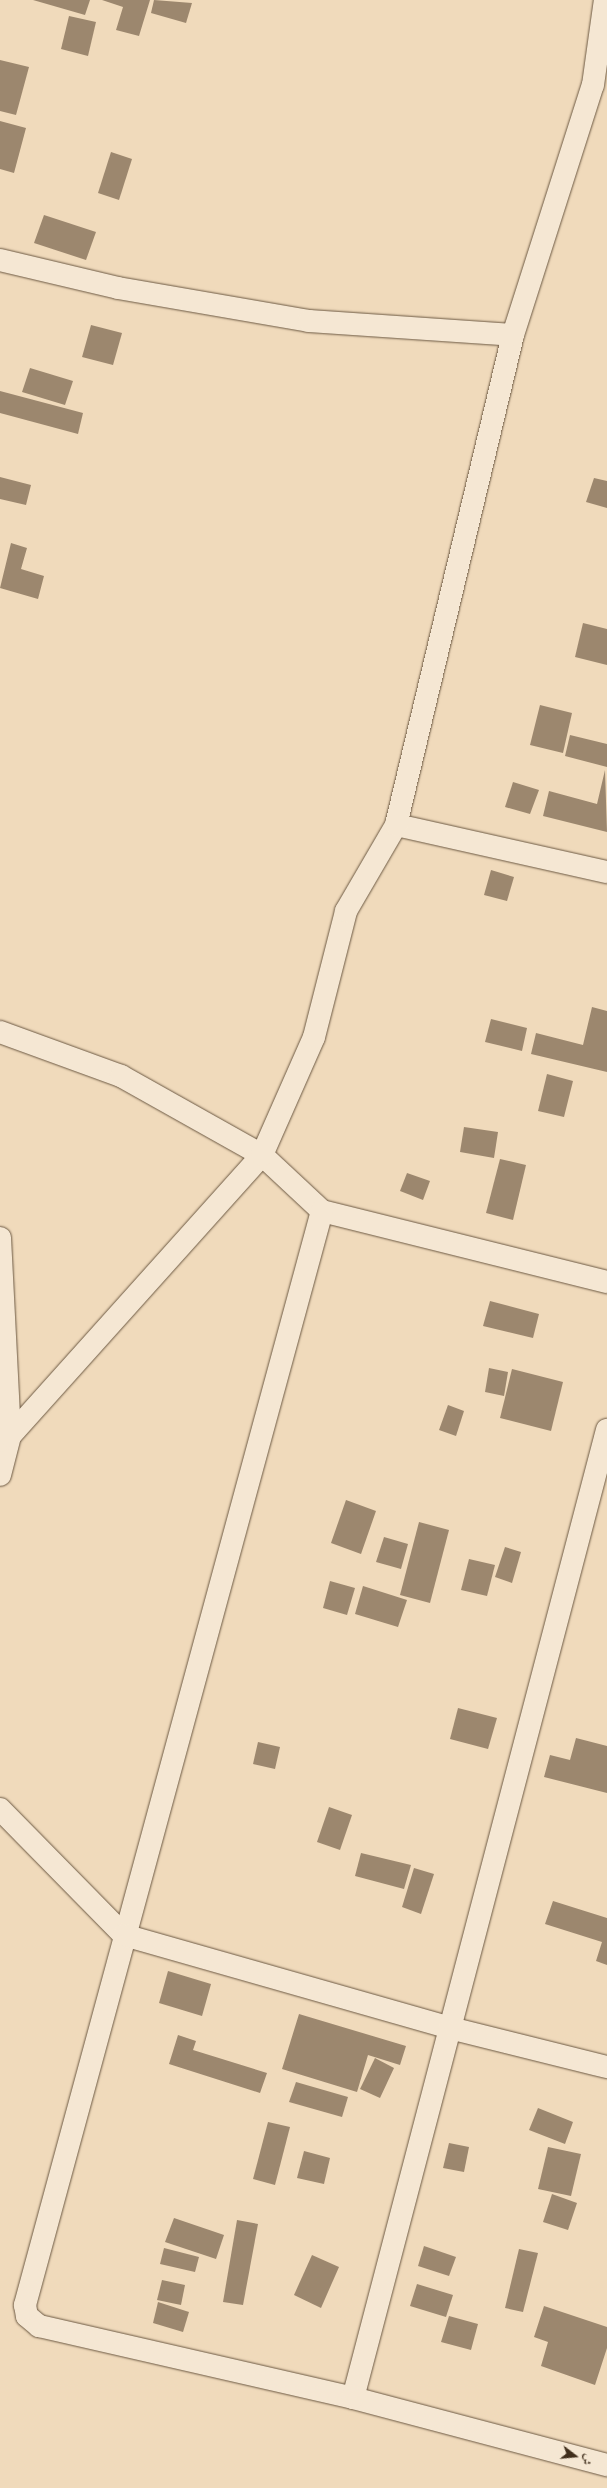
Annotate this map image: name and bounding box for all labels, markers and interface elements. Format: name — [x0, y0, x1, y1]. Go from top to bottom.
north arrow — [555, 2436, 595, 2476]
text: ش — [579, 2452, 595, 2466]

